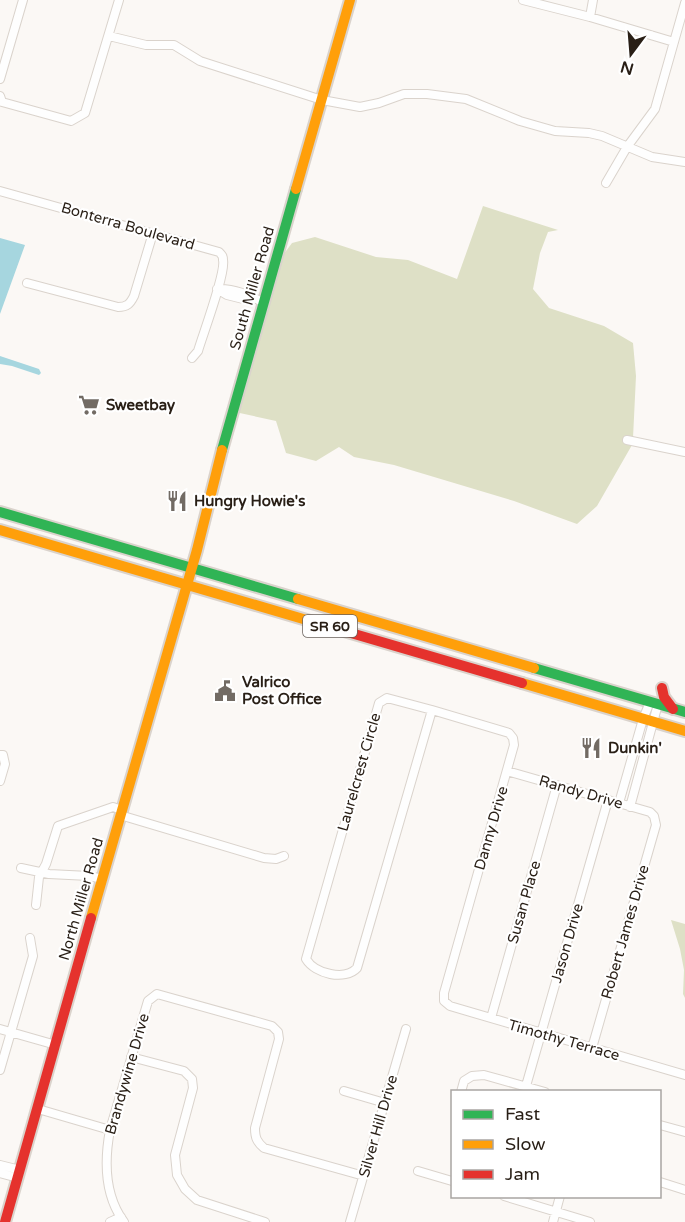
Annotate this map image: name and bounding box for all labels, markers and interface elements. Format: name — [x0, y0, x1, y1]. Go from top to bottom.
north arrow — [601, 24, 661, 84]
text: N — [618, 56, 636, 79]
street label: Bonterra Boulevard — [59, 198, 197, 254]
street label: South Miller Road — [226, 224, 278, 352]
supermarket icon: Sweetbay — [77, 393, 101, 417]
place label: Sweetbay — [106, 396, 175, 415]
restaurant icon: Hungry Howie's — [165, 489, 189, 513]
place label: Hungry Howie's — [194, 492, 305, 511]
road number: SR 60 — [303, 615, 357, 637]
place label: Valrico Post Office — [242, 673, 322, 708]
public building icon: Valrico Post Office — [213, 679, 237, 703]
street label: Laurelcrest Circle — [333, 711, 385, 833]
restaurant icon: Dunkin' — [579, 736, 603, 760]
place label: Dunkin' — [608, 739, 662, 757]
street label: Randy Drive — [537, 771, 625, 813]
street label: Danny Drive — [470, 784, 512, 872]
street label: North Miller Road — [55, 836, 107, 962]
street label: Susan Place — [504, 858, 544, 946]
street label: Robert James Drive — [597, 863, 653, 1001]
street label: Jason Drive — [547, 901, 587, 985]
street label: Brandywine Drive — [101, 1011, 153, 1137]
street label: Timothy Terrace — [506, 1015, 622, 1065]
street label: Silver Hill Drive — [355, 1073, 401, 1179]
legend — [451, 1090, 661, 1198]
text: Fast — [505, 1103, 540, 1125]
text: Slow — [505, 1133, 546, 1155]
text: Jam — [505, 1163, 540, 1185]

